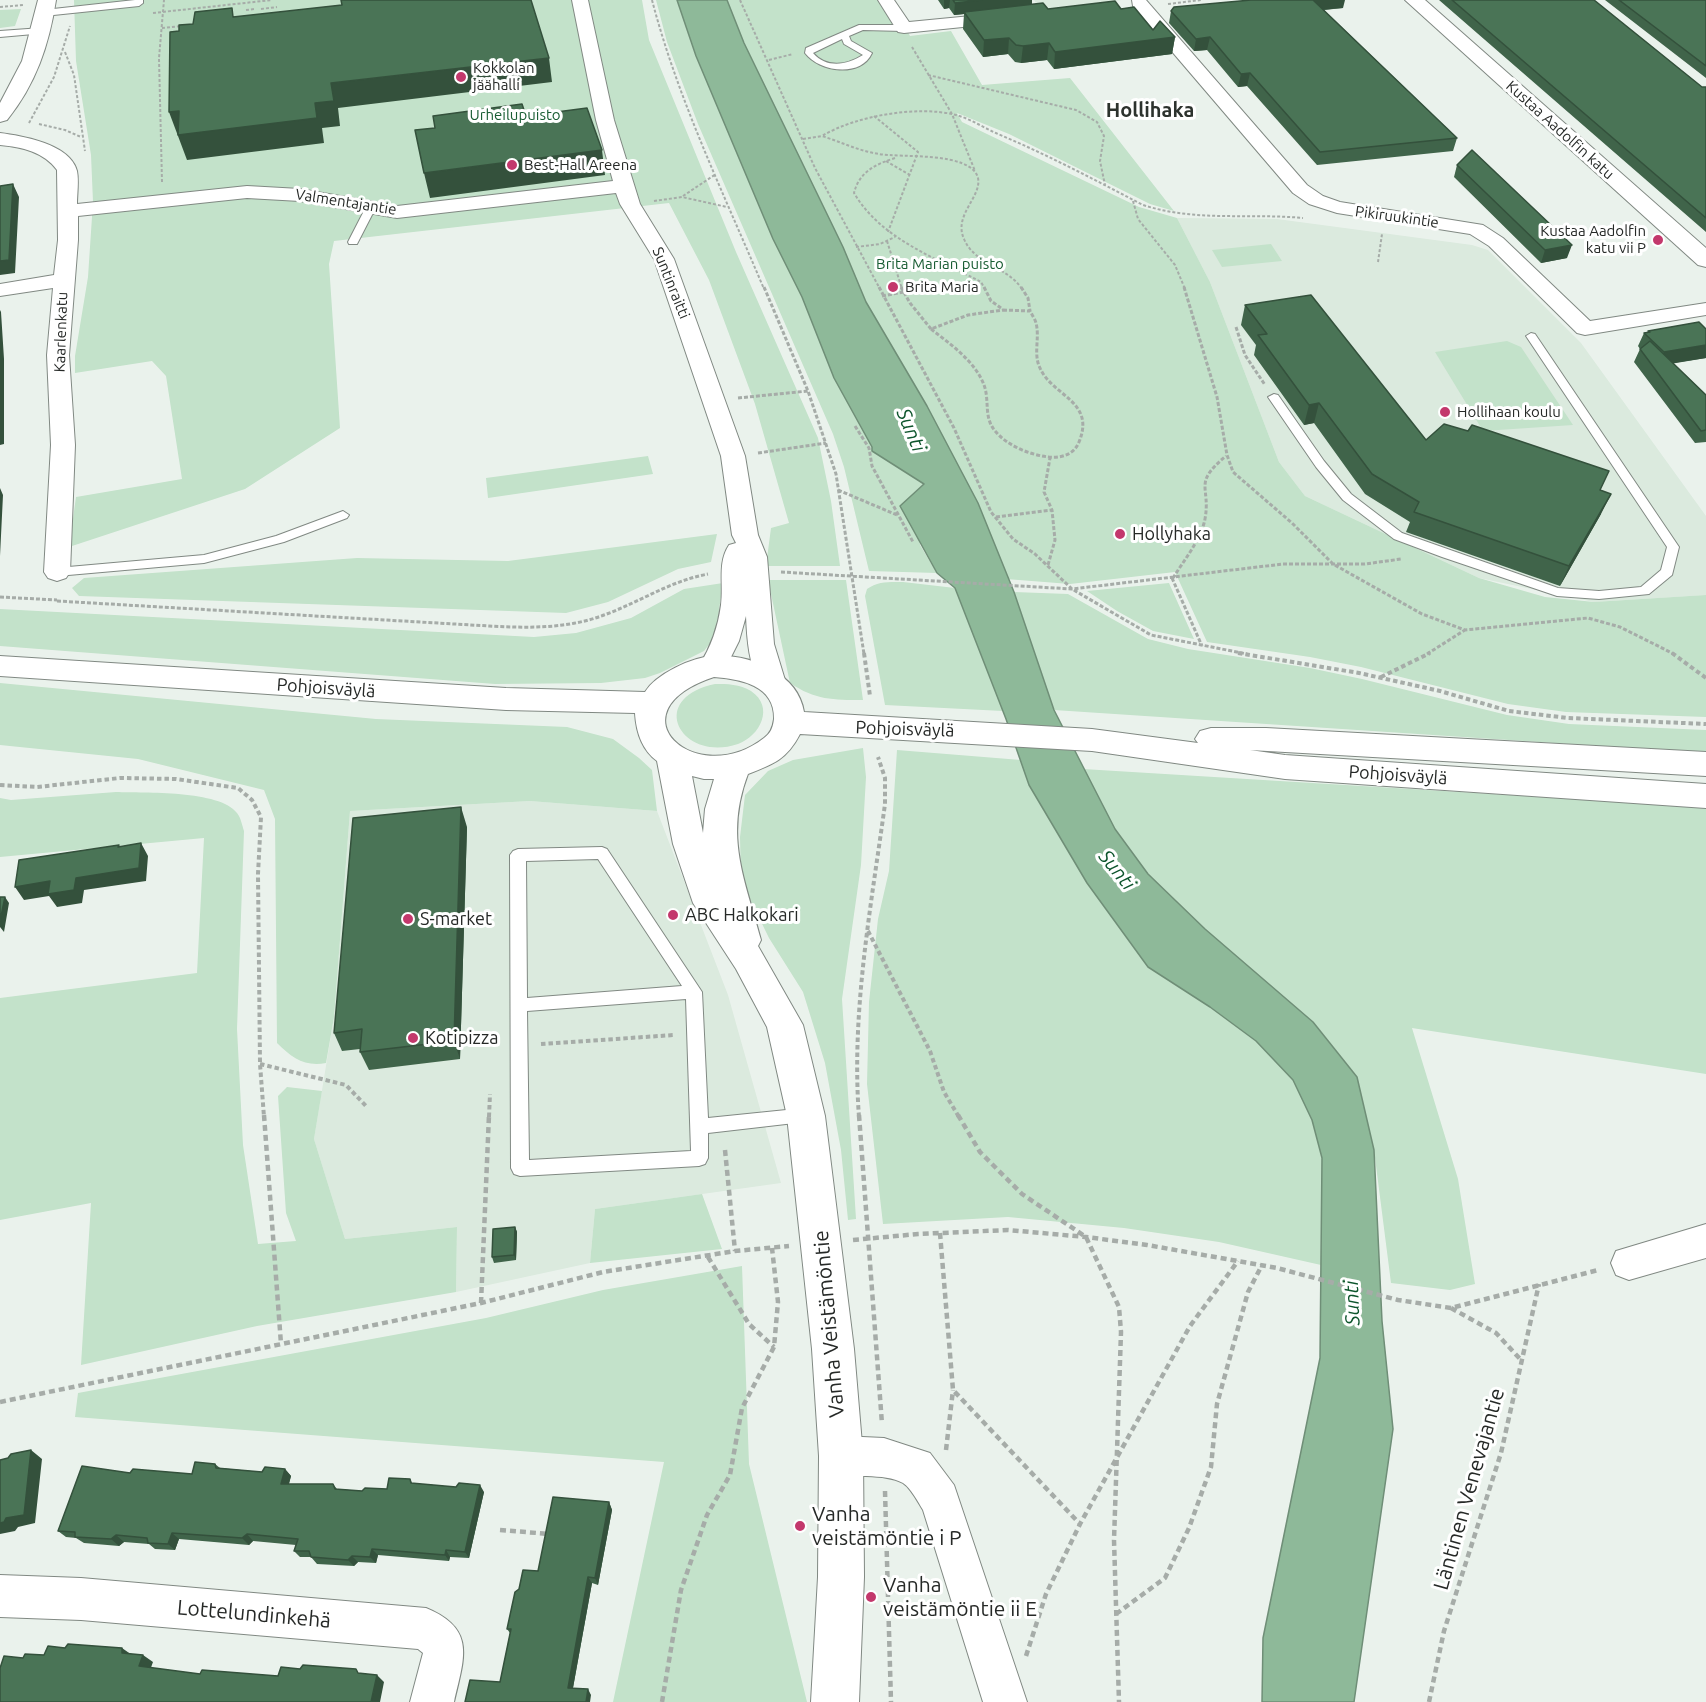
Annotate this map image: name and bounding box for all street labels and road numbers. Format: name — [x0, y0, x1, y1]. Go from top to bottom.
street label: Kustaa Aadolfin katu — [1502, 77, 1618, 183]
street label: Valmentajantie — [294, 185, 398, 219]
street label: Pikiruukintie — [1354, 202, 1440, 232]
street label: Suntinraitti — [649, 245, 693, 321]
street label: Kaarlenkatu — [51, 291, 71, 373]
street label: Pohjoisväylä — [276, 674, 376, 702]
street label: Pohjoisväylä — [855, 716, 955, 742]
street label: Pohjoisväylä — [1348, 761, 1448, 789]
street label: Vanha Veistämöntie — [808, 1229, 850, 1419]
street label: Läntinen Venevajantie — [1428, 1385, 1510, 1593]
street label: Lottelundinkehä — [176, 1595, 332, 1633]

